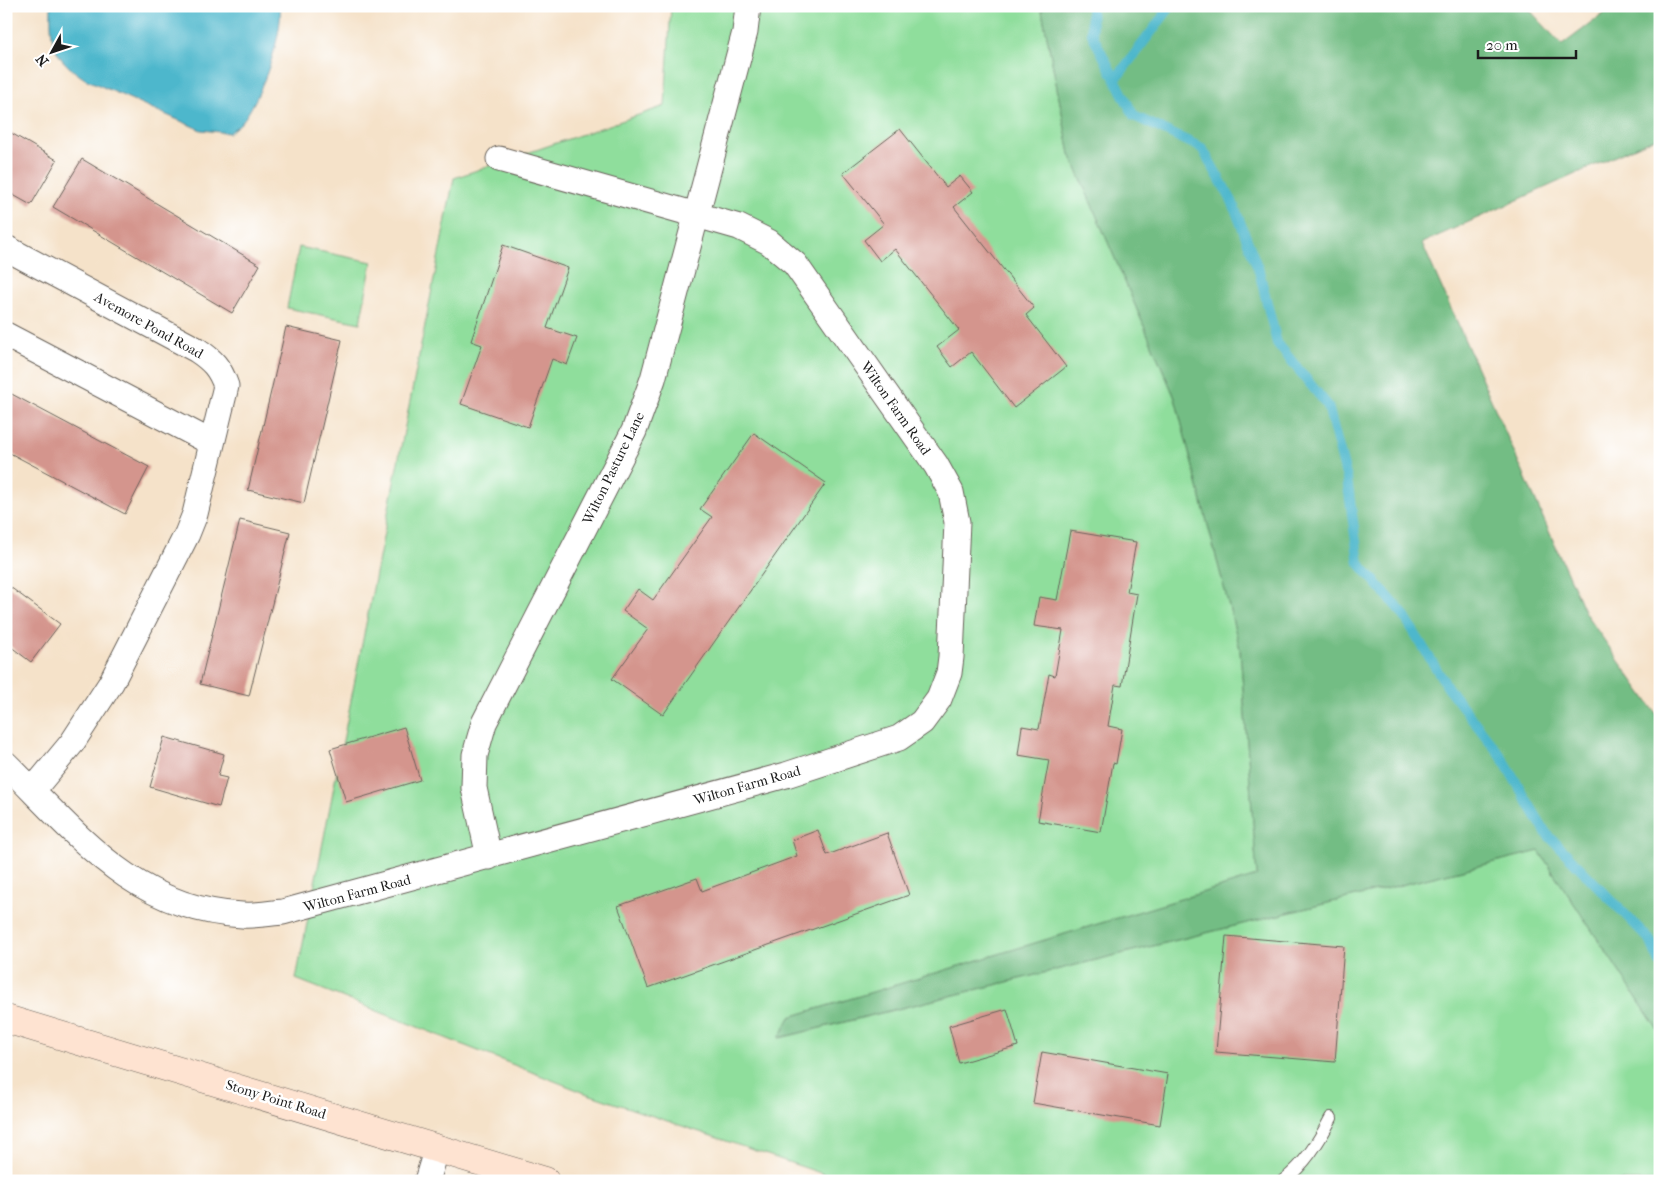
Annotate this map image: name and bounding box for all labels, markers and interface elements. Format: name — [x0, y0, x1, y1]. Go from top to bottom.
north arrow — [28, 28, 78, 78]
scale bar — [1478, 28, 1576, 60]
text: 20 m — [1486, 36, 1518, 54]
text: N — [32, 50, 52, 70]
street label: Avemore Pond Road — [90, 288, 206, 363]
street label: Wilton Farm Road — [856, 357, 934, 459]
street label: Wilton Pasture Lane — [578, 409, 648, 528]
street label: Wilton Farm Road — [691, 762, 803, 809]
street label: Wilton Farm Road — [301, 871, 413, 916]
street label: Stony Point Road — [224, 1076, 328, 1123]

